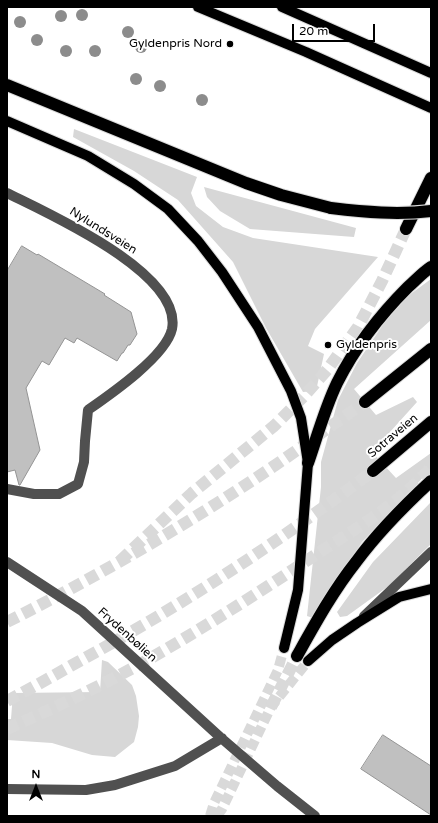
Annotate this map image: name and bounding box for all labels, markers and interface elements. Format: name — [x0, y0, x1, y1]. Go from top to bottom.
scale bar — [294, 16, 377, 42]
text: 20 m — [299, 24, 328, 38]
place label: Gyldenpris Nord — [129, 37, 222, 51]
marker: Gyldenpris Nord — [225, 39, 235, 49]
street label: Nylundsveien — [67, 204, 139, 258]
place label: Gyldenpris — [336, 338, 397, 352]
marker: Gyldenpris — [323, 340, 333, 350]
street label: Sotraveien — [365, 411, 421, 461]
street label: Frydenbølien — [94, 605, 160, 665]
north arrow — [16, 767, 56, 807]
text: N — [32, 768, 40, 781]

